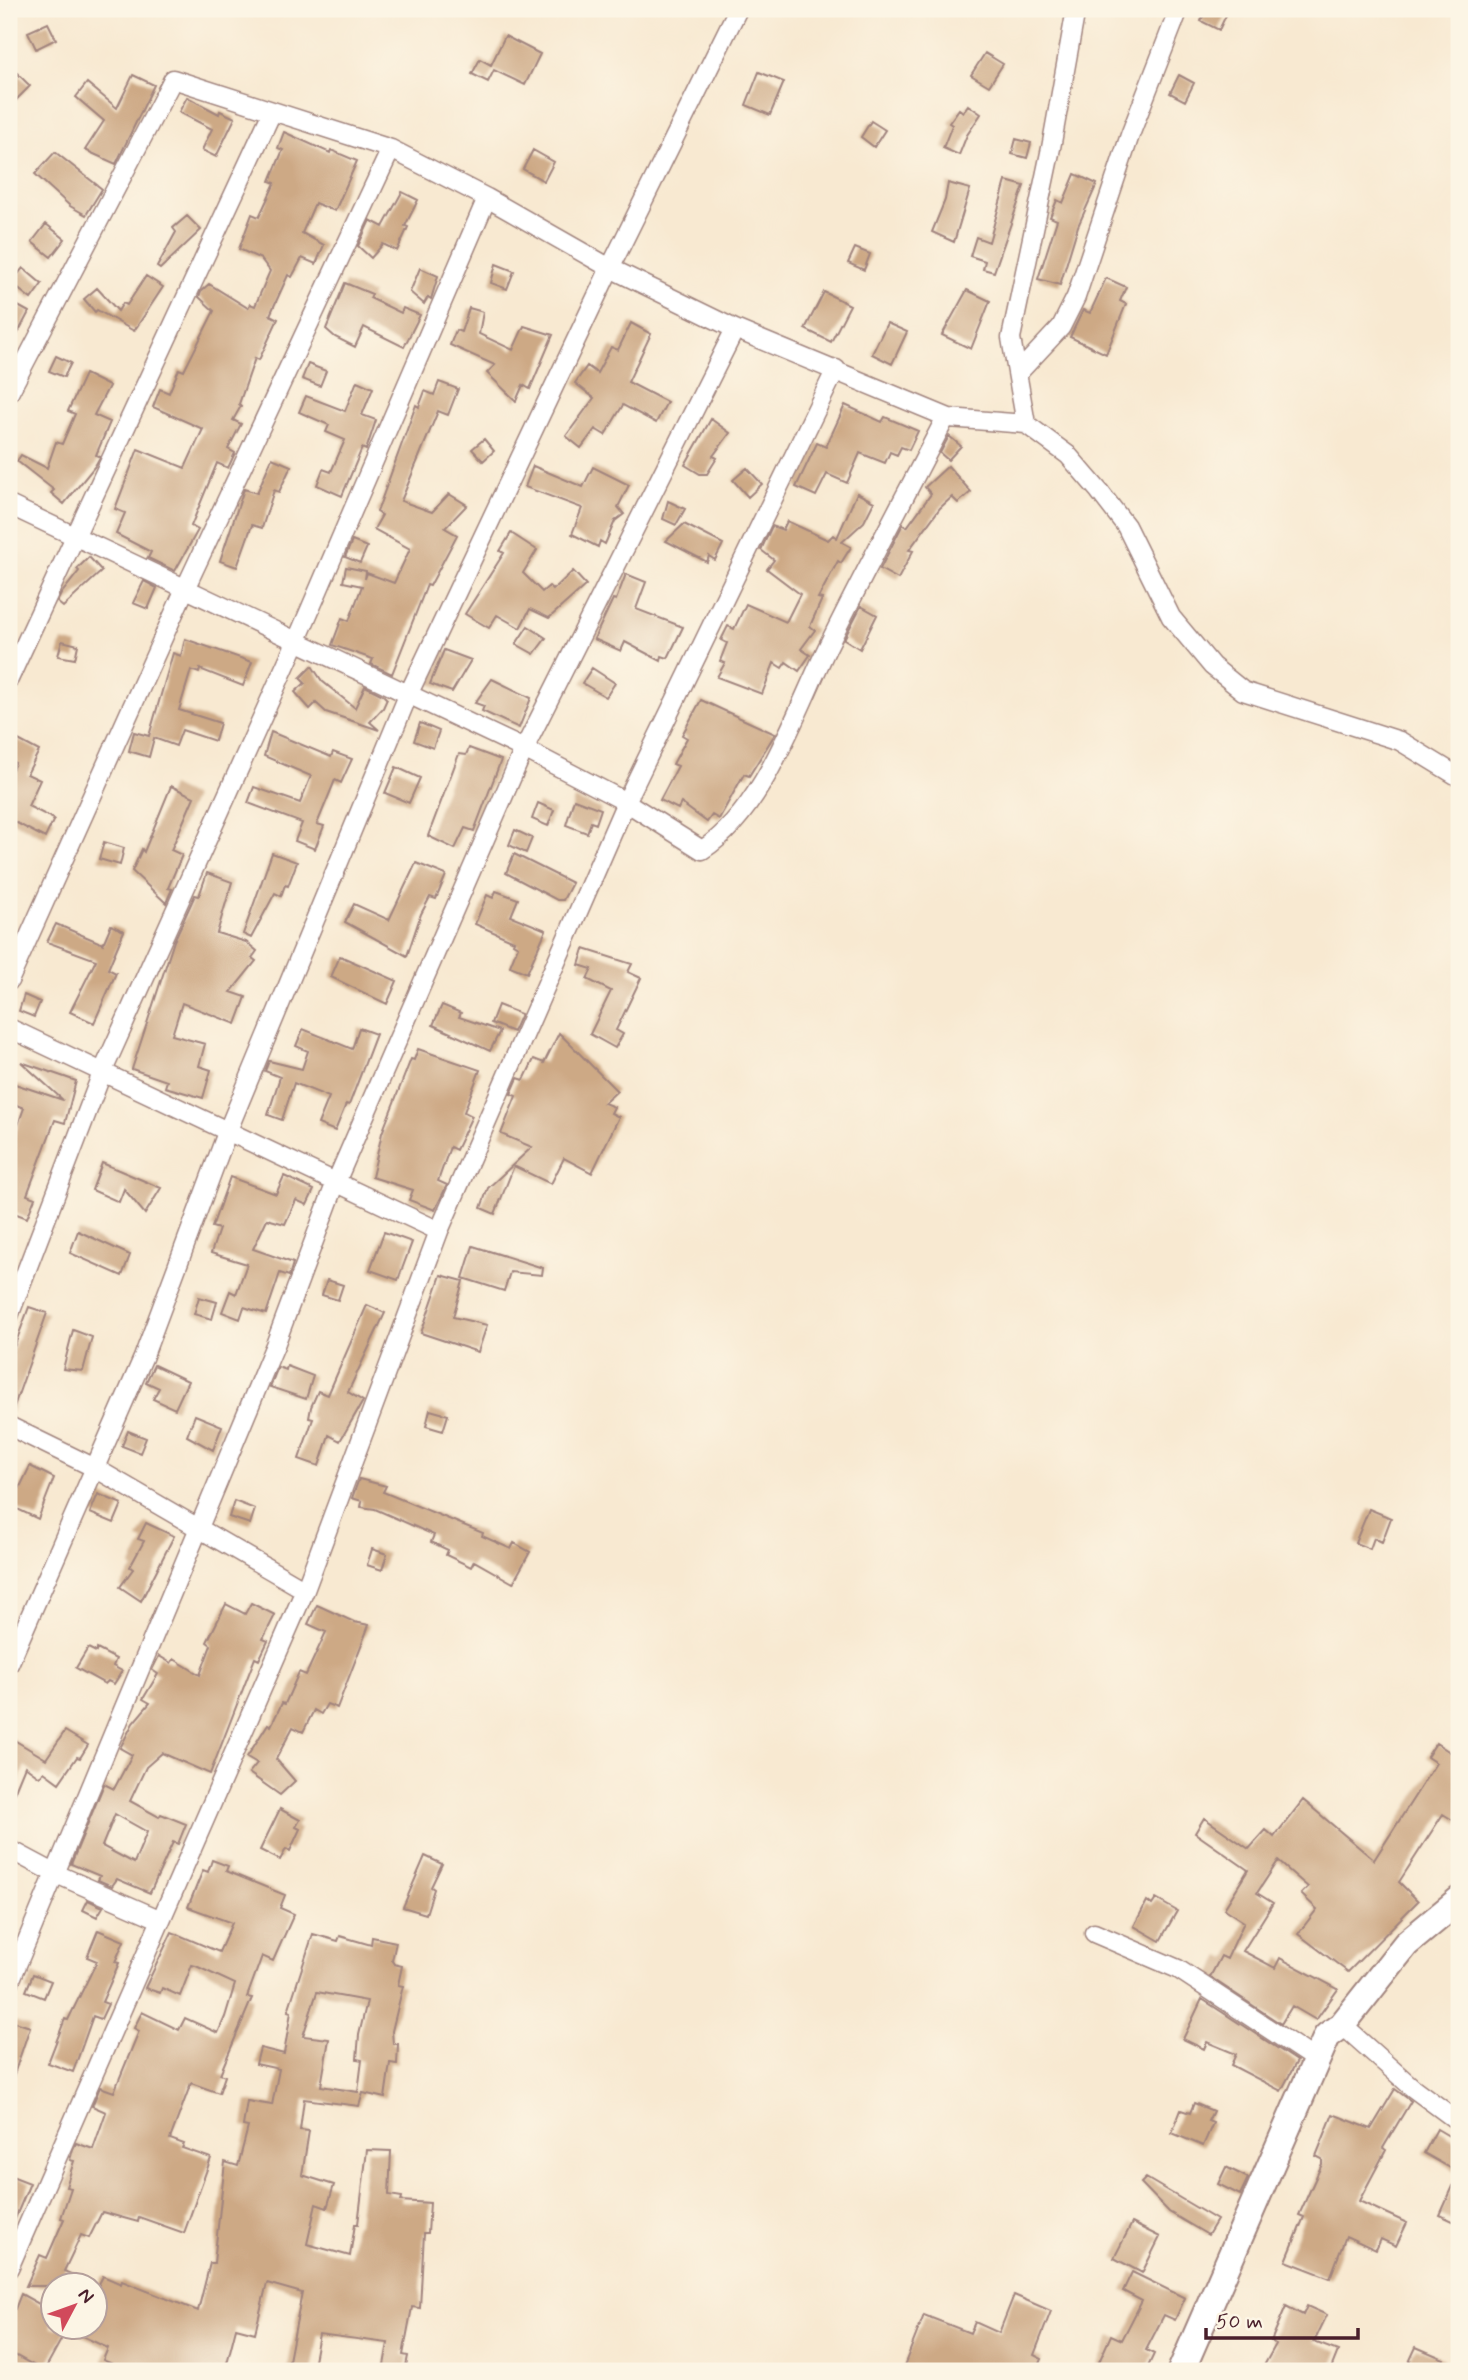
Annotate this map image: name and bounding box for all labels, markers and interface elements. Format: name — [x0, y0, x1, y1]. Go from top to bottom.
north arrow — [38, 2272, 108, 2342]
text: N — [72, 2283, 99, 2309]
scale bar — [1206, 2296, 1358, 2340]
text: 50 m — [1216, 2308, 1263, 2336]

